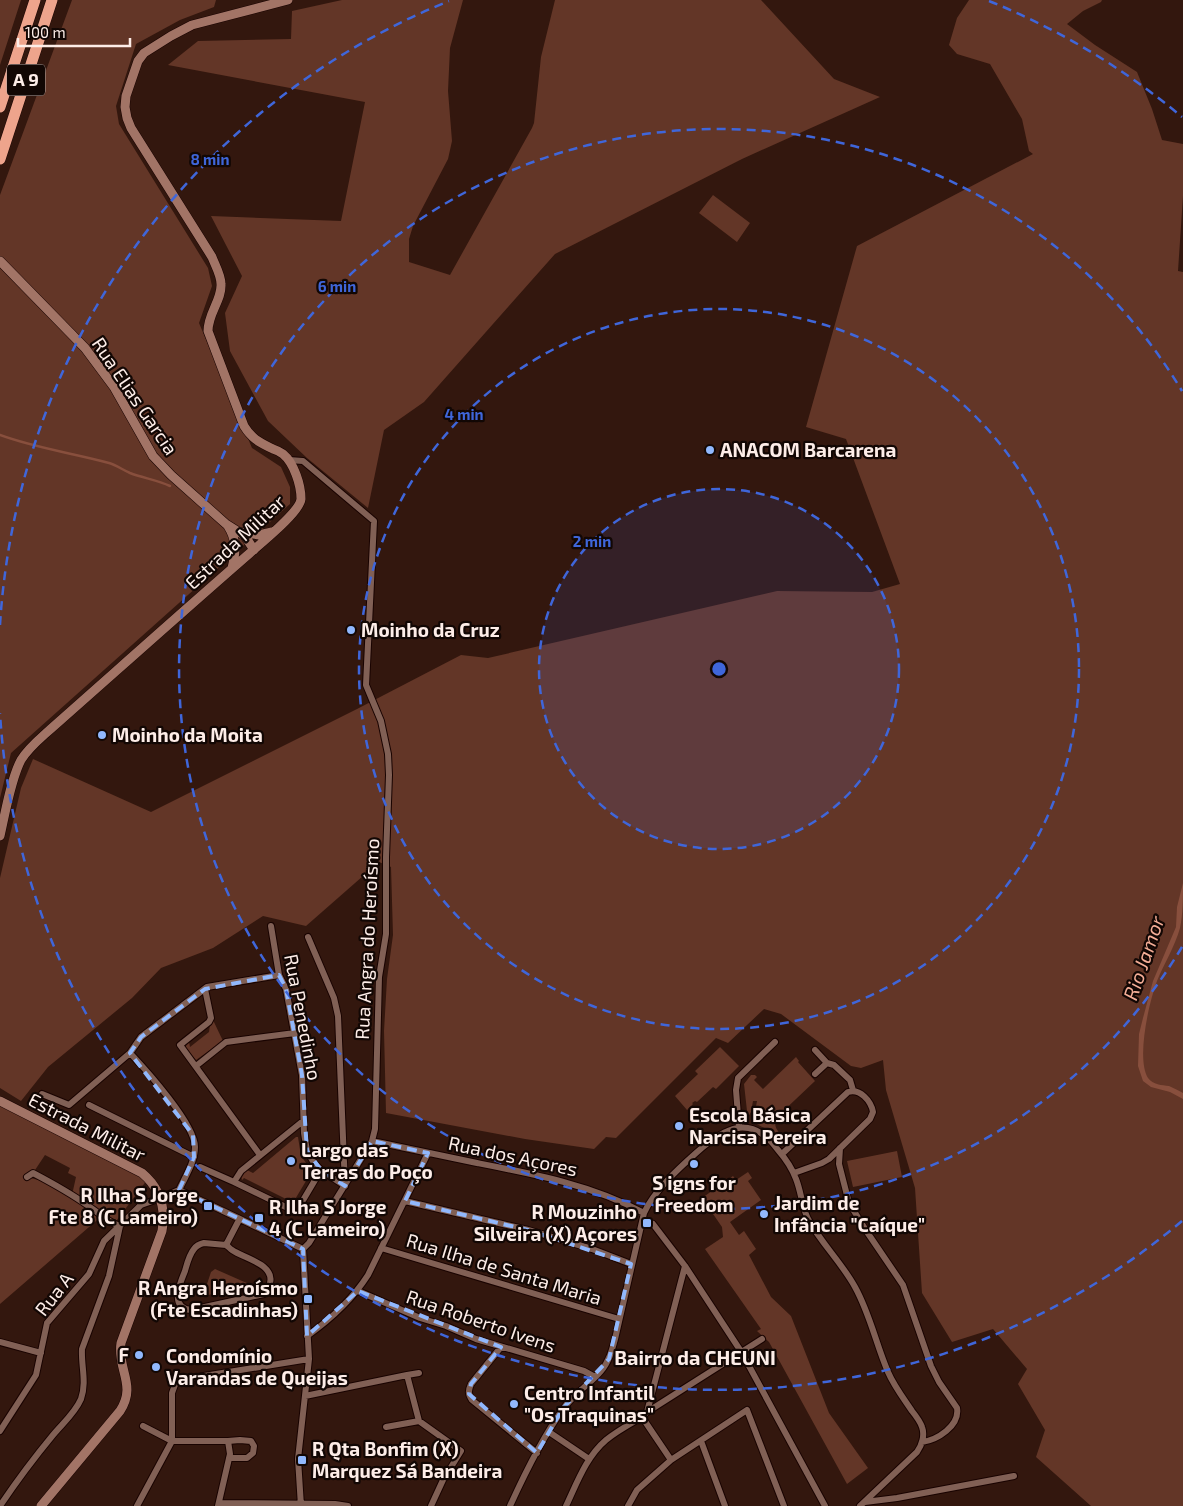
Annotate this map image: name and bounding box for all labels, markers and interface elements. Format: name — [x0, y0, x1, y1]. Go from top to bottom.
scale bar — [18, 15, 130, 47]
text: 100 m — [25, 23, 66, 41]
road number: A 9 — [7, 64, 45, 96]
text: 8 min — [191, 150, 229, 168]
text: 6 min — [318, 277, 356, 295]
street label: Rua Elias Garcia — [88, 333, 183, 459]
text: 4 min — [444, 405, 484, 423]
place label: ANACOM Barcarena — [720, 438, 896, 461]
marker: ANACOM Barcarena — [704, 444, 716, 456]
street label: Estrada Militar — [180, 489, 290, 594]
text: 2 min — [573, 532, 611, 550]
place label: Moinho da Cruz — [361, 618, 500, 641]
marker: Moinho da Cruz — [345, 624, 357, 636]
centre of rings — [710, 660, 728, 678]
place label: Moinho da Moita — [112, 723, 263, 746]
marker: Moinho da Moita — [96, 729, 108, 741]
street label: Rua Angra do Heroísmo — [350, 838, 383, 1040]
water label: Rio Jamor — [1117, 911, 1169, 1003]
street label: Rua Penedinho — [280, 952, 327, 1082]
street label: Estrada Militar — [25, 1087, 150, 1166]
place label: Escola Básica Narcisa Pereira — [689, 1103, 827, 1148]
marker: Escola Básica Narcisa Pereira — [673, 1120, 685, 1132]
street label: Rua dos Açores — [446, 1131, 580, 1181]
place label: Largo das Terras do Poço — [301, 1138, 433, 1184]
marker: Largo das Terras do Poço — [285, 1155, 297, 1167]
marker: S igns for Freedom — [688, 1158, 700, 1170]
place label: S igns for Freedom — [652, 1171, 736, 1216]
place label: R Ilha S Jorge Fte 8 (C Lameiro) — [49, 1183, 198, 1228]
place label: Jardim de Infância "Caíque" — [774, 1191, 925, 1236]
place label: R Ilha S Jorge 4 (C Lameiro) — [269, 1195, 387, 1240]
marker: R Ilha S Jorge Fte 8 (C Lameiro) — [202, 1200, 214, 1212]
place label: R Mouzinho Silveira (X) Açores — [474, 1200, 637, 1246]
marker: Jardim de Infância "Caíque" — [758, 1208, 770, 1220]
marker: R Ilha S Jorge 4 (C Lameiro) — [253, 1212, 265, 1224]
marker: R Mouzinho Silveira (X) Açores — [641, 1217, 653, 1229]
street label: Rua Ilha de Santa Maria — [404, 1228, 604, 1309]
street label: Rua A — [30, 1267, 78, 1320]
place label: R Angra Heroísmo (Fte Escadinhas) — [138, 1276, 298, 1321]
street label: Rua Roberto Ivens — [403, 1284, 559, 1357]
marker: R Angra Heroísmo (Fte Escadinhas) — [302, 1293, 314, 1305]
place label: F — [118, 1343, 129, 1366]
place label: Condomínio Varandas de Queijas — [166, 1344, 348, 1390]
district label: Bairro da CHEUNI — [614, 1345, 776, 1369]
marker: F — [133, 1349, 145, 1361]
marker: Condomínio Varandas de Queijas — [150, 1361, 162, 1373]
place label: Centro Infantil "Os Traquinas" — [524, 1381, 655, 1426]
marker: Centro Infantil "Os Traquinas" — [508, 1398, 520, 1410]
place label: R Qta Bonfim (X) Marquez Sá Bandeira — [312, 1437, 502, 1482]
marker: R Qta Bonfim (X) Marquez Sá Bandeira — [296, 1454, 308, 1466]

